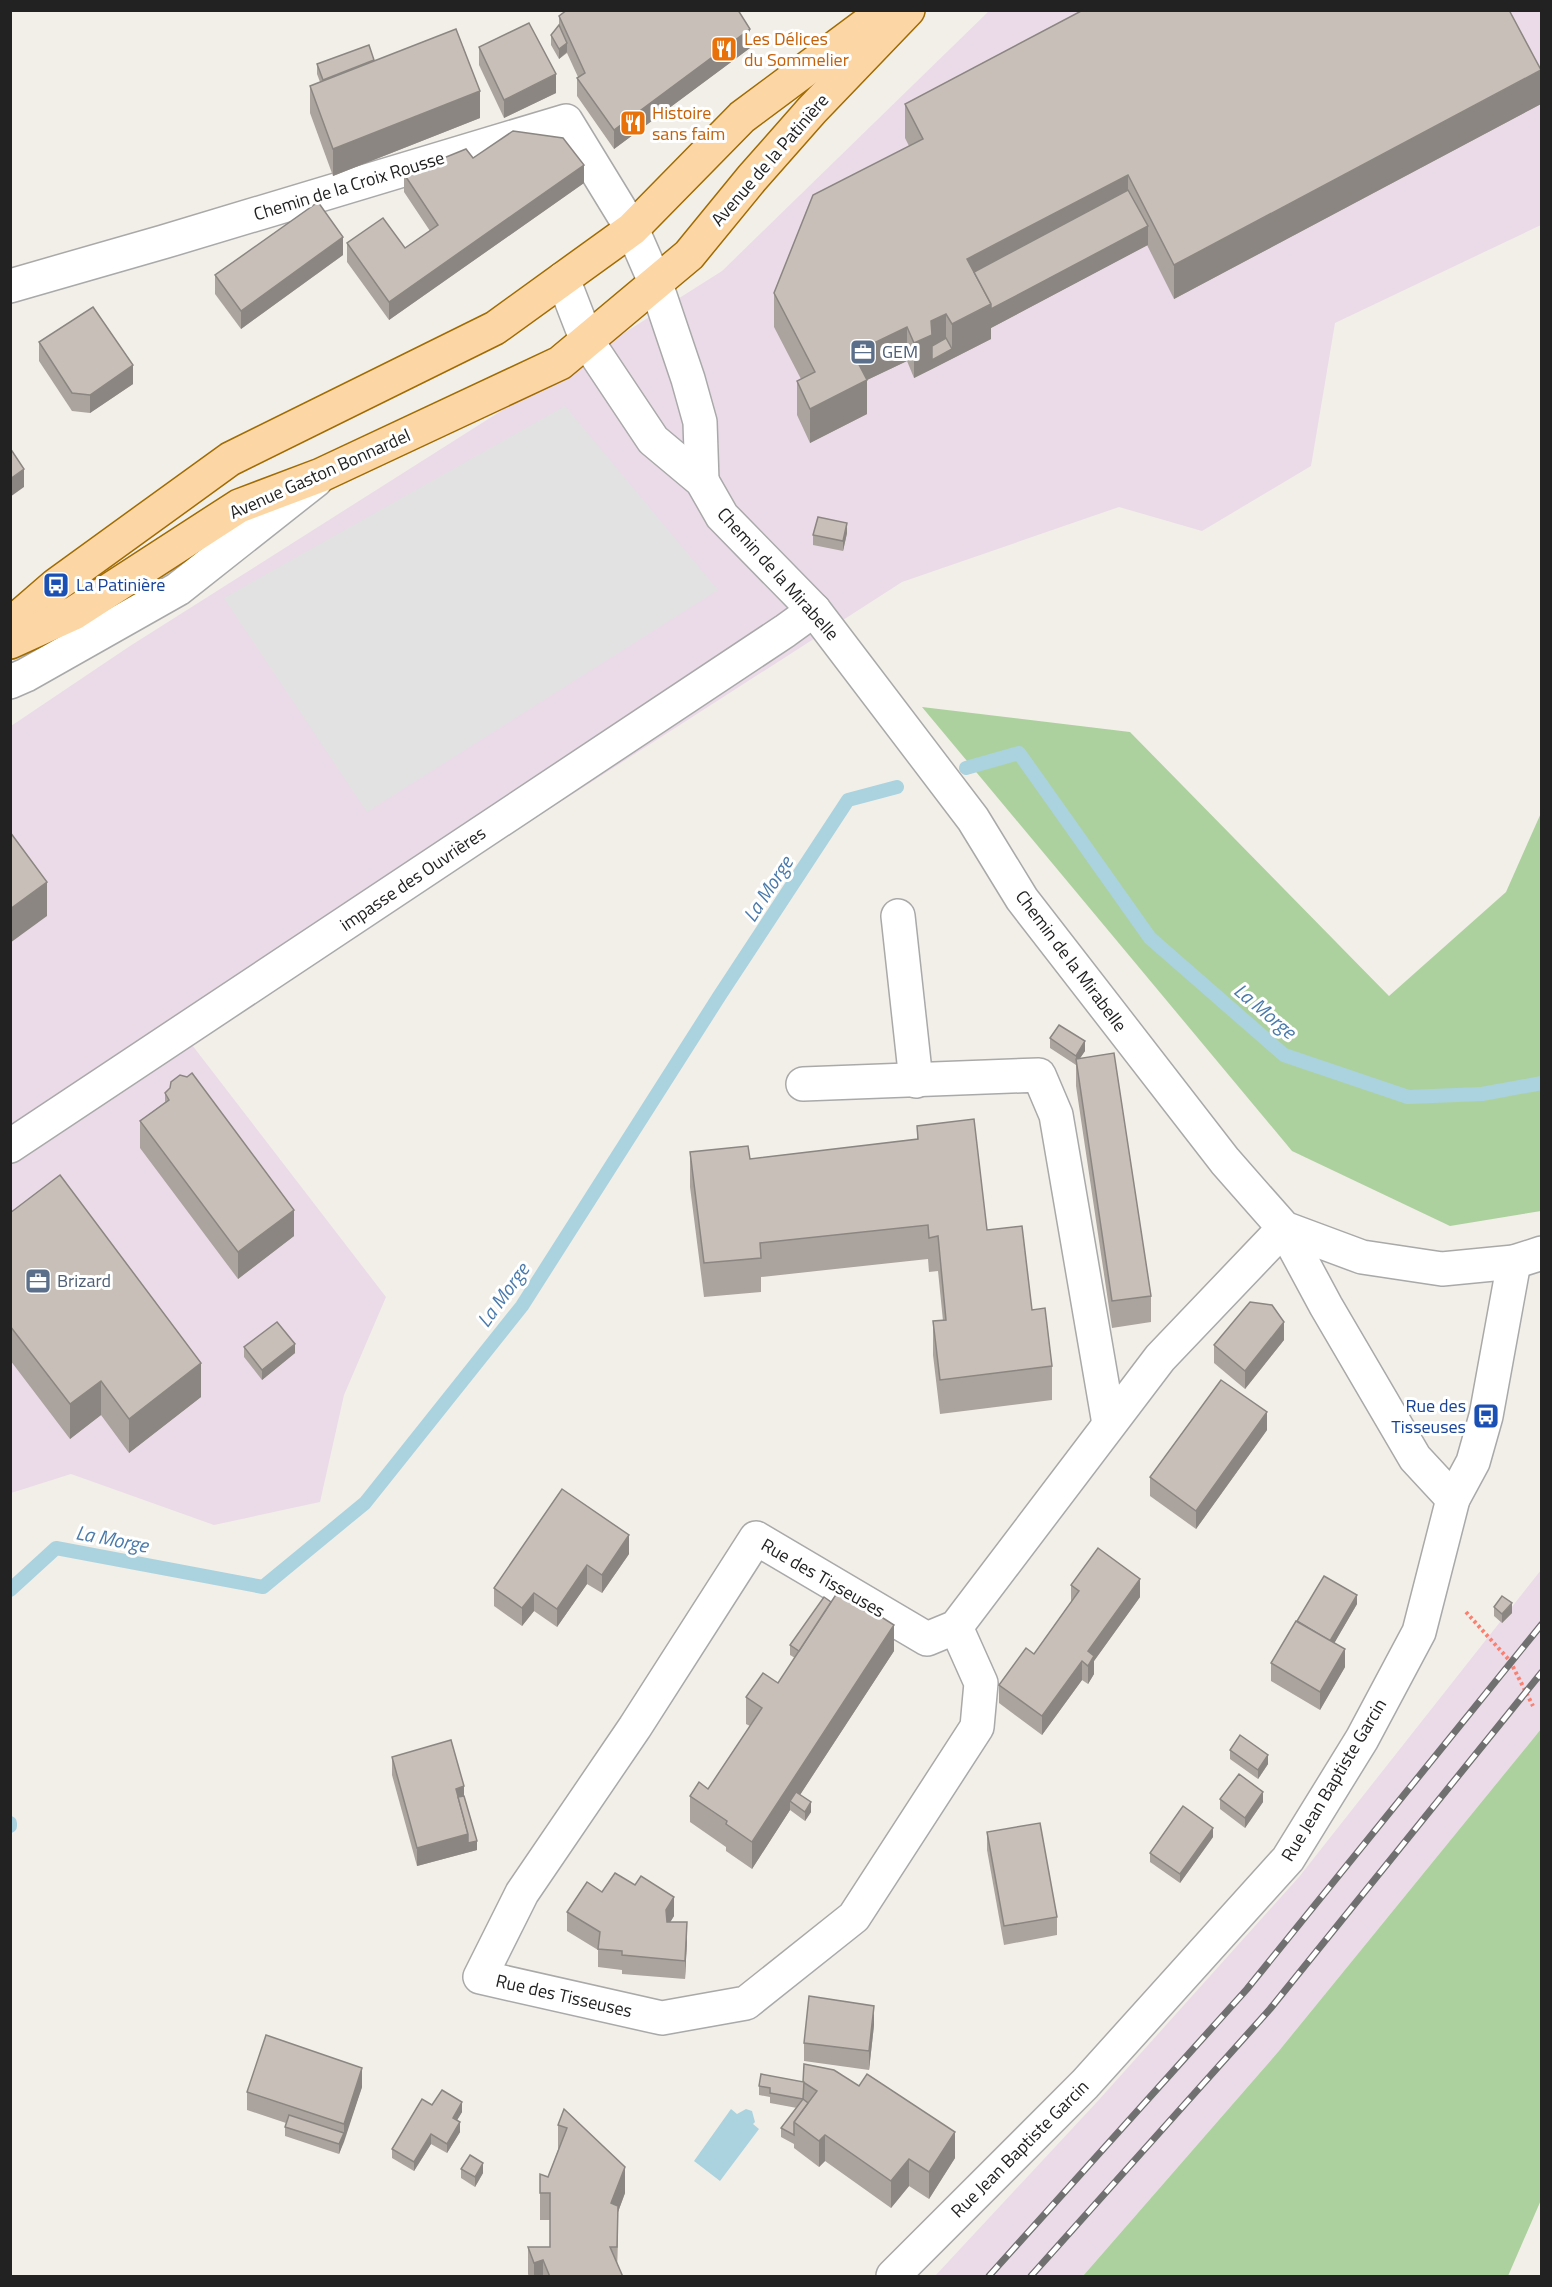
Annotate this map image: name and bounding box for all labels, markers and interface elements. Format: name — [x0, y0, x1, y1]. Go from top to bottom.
place label: Les Délices du Sommelier — [744, 25, 849, 73]
restaurant icon: Les Délices du Sommelier — [709, 34, 739, 64]
street label: Avenue de la Patinière — [704, 88, 835, 232]
place label: Histoire sans faim — [652, 99, 725, 147]
restaurant icon: Histoire sans faim — [618, 108, 648, 138]
street label: Chemin de la Croix Rousse — [250, 144, 447, 227]
office icon: GEM — [848, 337, 878, 367]
place label: GEM — [882, 338, 918, 365]
street label: Avenue Gaston Bonnardel — [225, 421, 415, 526]
street label: Chemin de la Mirabelle — [711, 501, 846, 646]
bus stop icon: La Patinière — [41, 570, 71, 600]
place label: La Patinière — [76, 571, 165, 598]
street label: impasse des Ouvrières — [334, 820, 491, 938]
water label: La Morge — [735, 848, 801, 928]
street label: Chemin de la Mirabelle — [1009, 884, 1134, 1037]
water label: La Morge — [1227, 975, 1305, 1047]
water label: La Morge — [469, 1255, 538, 1333]
office icon: Brizard — [23, 1266, 53, 1296]
place label: Brizard — [57, 1267, 111, 1294]
place label: Rue des Tisseuses — [1391, 1392, 1466, 1440]
bus stop icon: Rue des Tisseuses — [1471, 1401, 1501, 1431]
water label: La Morge — [73, 1516, 153, 1561]
street label: Rue des Tisseuses — [756, 1531, 890, 1624]
street label: Rue Jean Baptiste Garcin — [1274, 1693, 1393, 1866]
street label: Rue des Tisseuses — [493, 1967, 635, 2024]
street label: Rue Jean Baptiste Garcin — [944, 2073, 1095, 2224]

